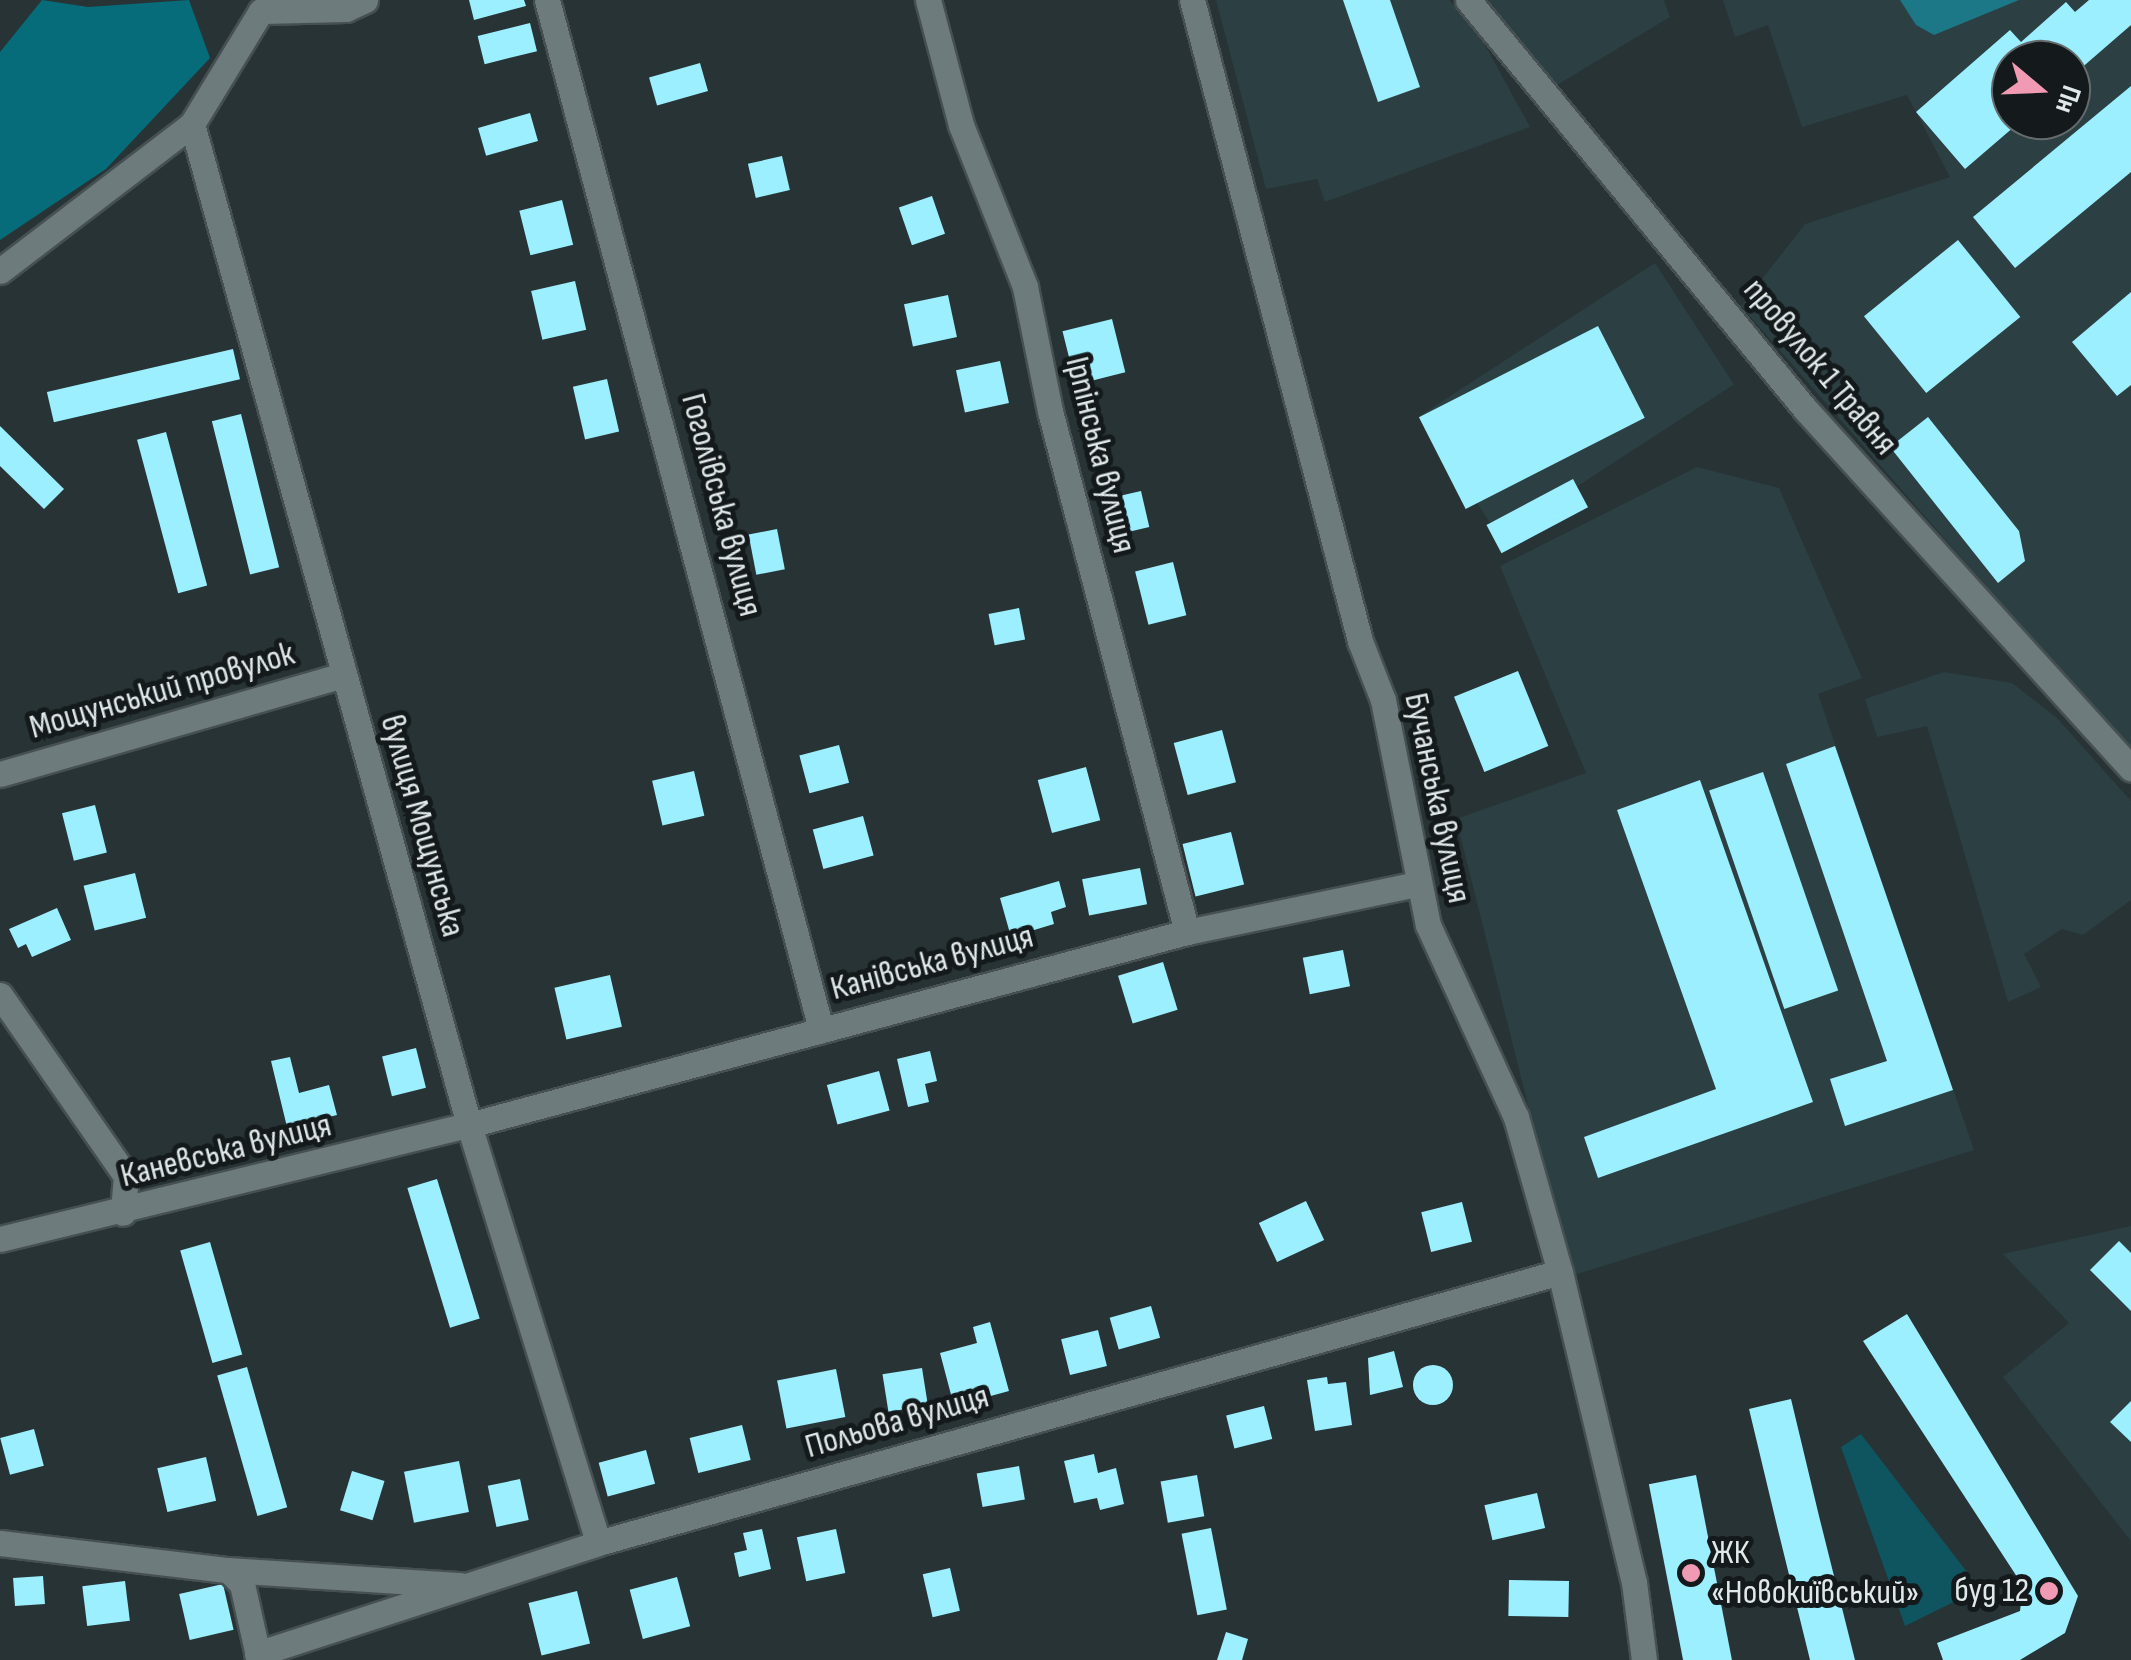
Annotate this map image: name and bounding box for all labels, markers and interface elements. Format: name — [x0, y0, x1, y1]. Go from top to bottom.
north arrow — [1991, 40, 2091, 140]
text: Пн — [2048, 81, 2088, 117]
street label: провулок 1 Травня — [1734, 270, 1906, 464]
street label: Ірпінська вулиця — [1055, 353, 1145, 557]
street label: Гоголівська вулиця — [671, 389, 771, 621]
street label: Мощунський провулок — [25, 633, 299, 749]
street label: Бучанська вулиця — [1394, 689, 1480, 907]
street label: вулиця Мощунська — [370, 710, 474, 942]
street label: Канівська вулиця — [826, 916, 1038, 1010]
street label: Каневська вулиця — [116, 1105, 336, 1197]
street label: Польова вулиця — [800, 1376, 994, 1468]
place label: ЖК «Новокиївський» — [1711, 1532, 1919, 1614]
marker: ЖК «Новокиївський» — [1680, 1562, 1702, 1584]
place label: буд 12 — [1954, 1570, 2029, 1612]
marker: буд 12 — [2038, 1580, 2060, 1602]

